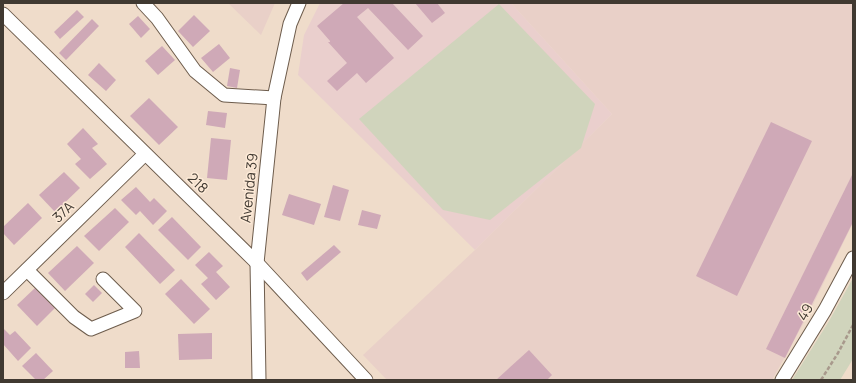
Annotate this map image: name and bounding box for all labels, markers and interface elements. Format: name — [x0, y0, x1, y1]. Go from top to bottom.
street label: Avenida 39 — [235, 152, 262, 224]
street label: 218 — [184, 168, 213, 197]
street label: 37A — [48, 197, 78, 226]
street label: 49 — [792, 300, 817, 324]

